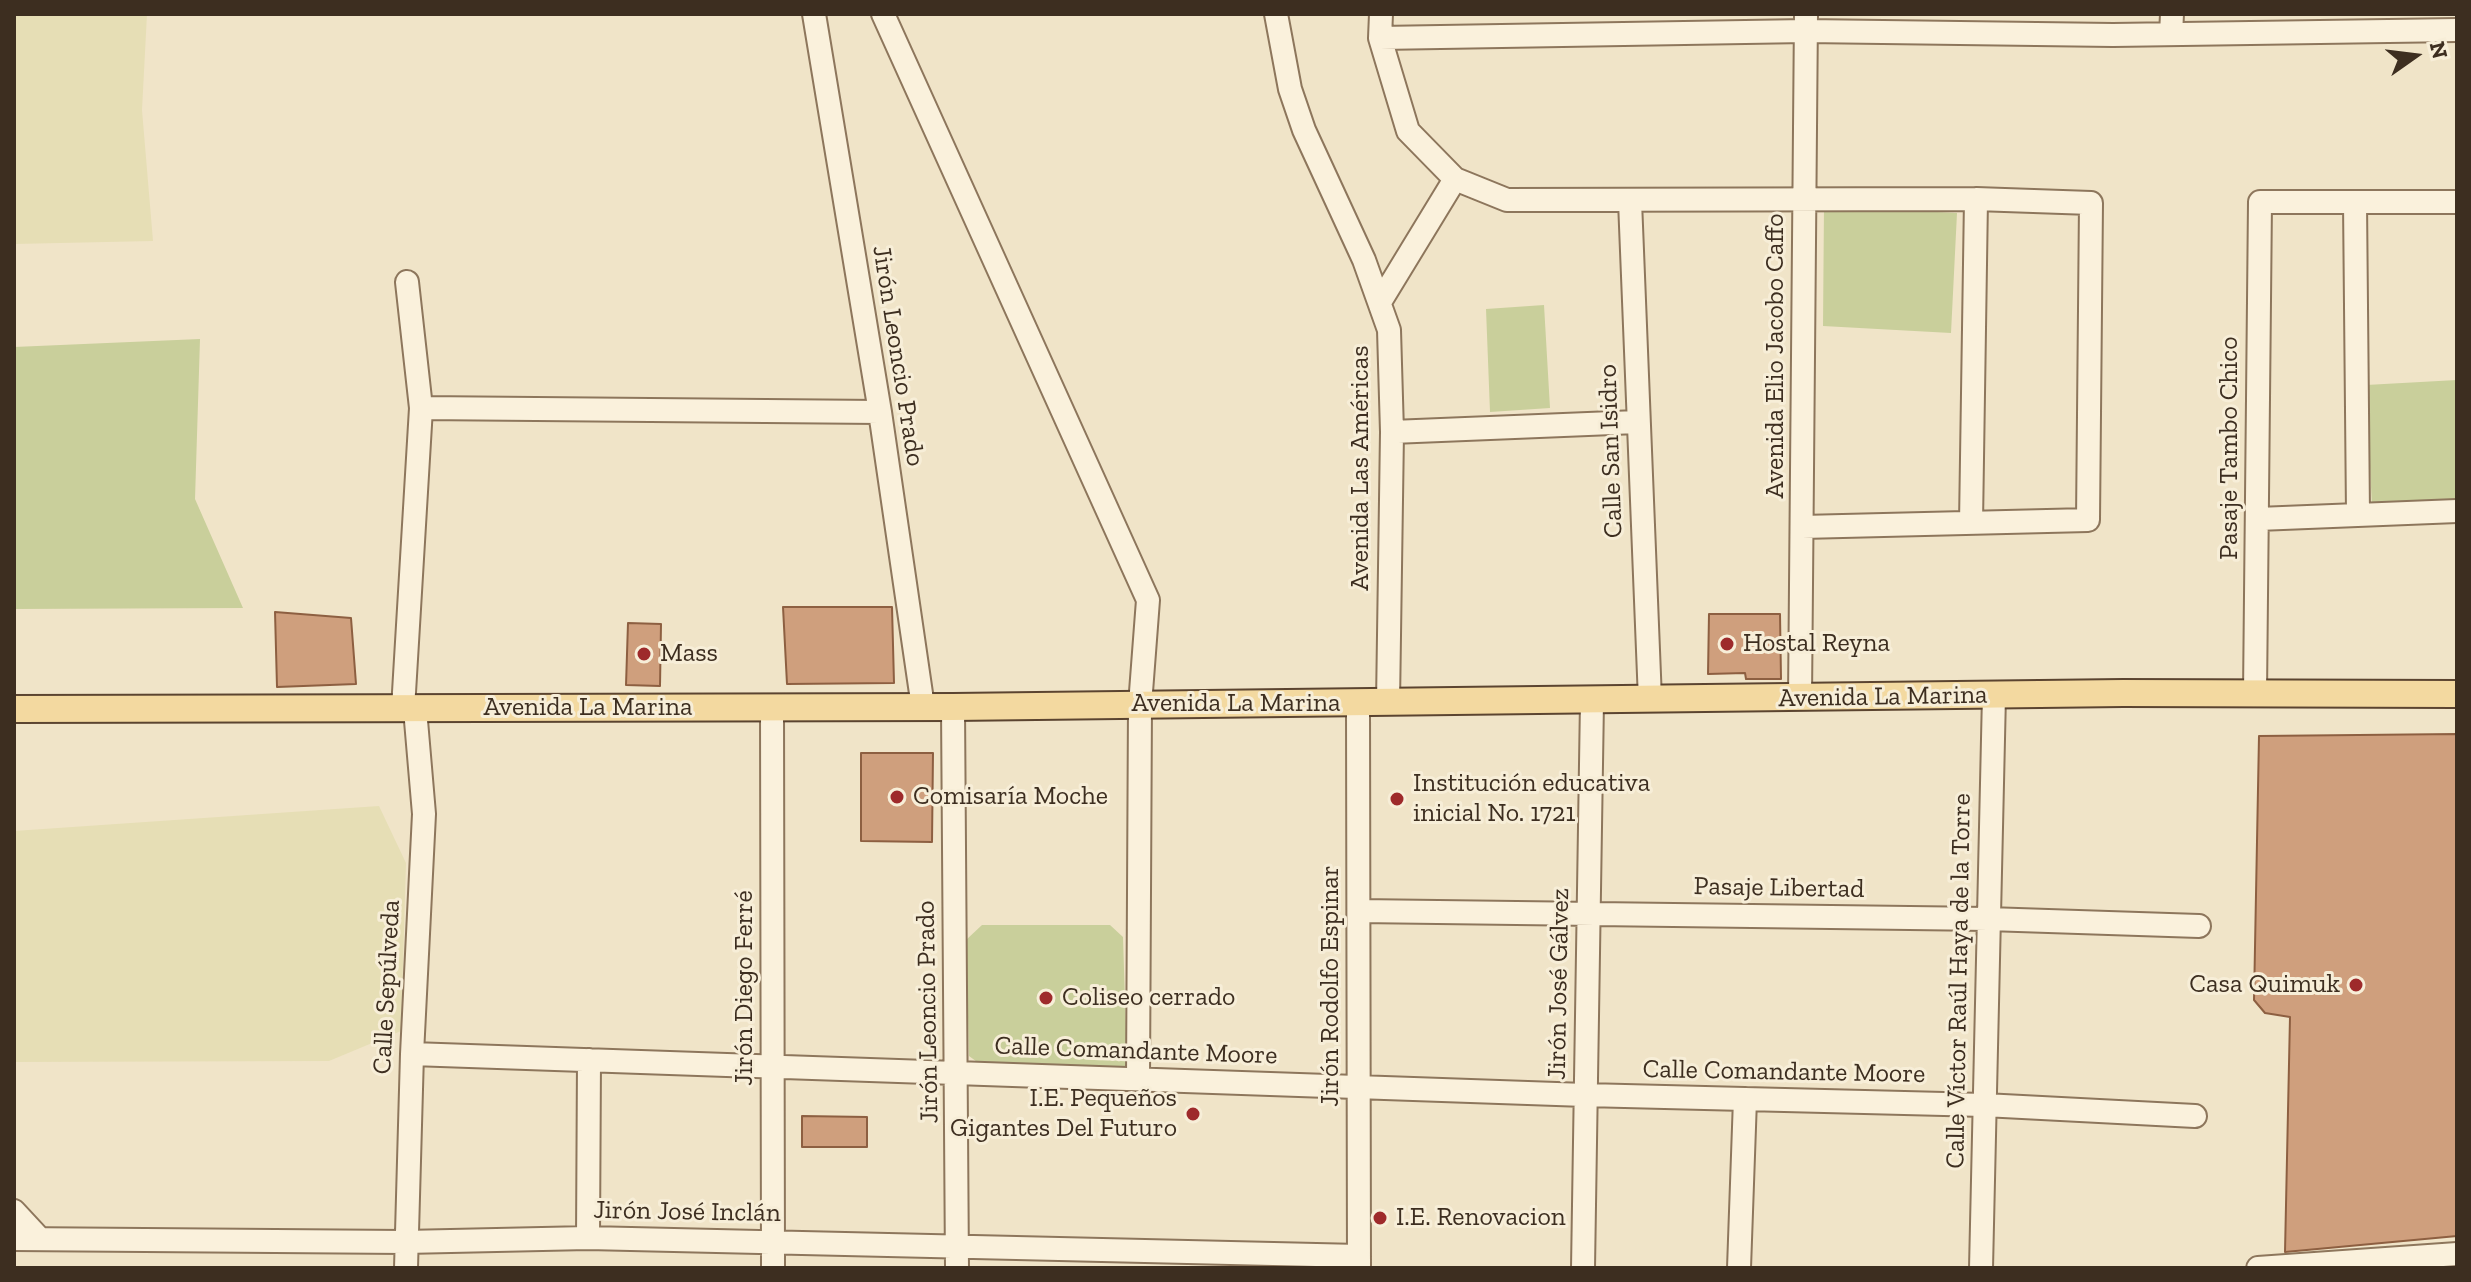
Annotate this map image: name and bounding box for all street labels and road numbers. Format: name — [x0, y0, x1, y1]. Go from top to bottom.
street label: Avenida Elio Jacobo Caffo — [1760, 214, 1792, 498]
street label: Jirón Leoncio Prado — [865, 243, 931, 469]
street label: Pasaje Tambo Chico — [2214, 336, 2246, 560]
street label: Avenida Las Américas — [1345, 345, 1377, 591]
street label: Calle San Isidro — [1592, 364, 1630, 538]
street label: Avenida La Marina — [1778, 680, 1988, 714]
street label: Avenida La Marina — [1131, 688, 1341, 720]
street label: Avenida La Marina — [483, 692, 693, 724]
street label: Calle Víctor Raúl Haya de la Torre — [1940, 793, 1978, 1169]
street label: Jirón Rodolfo Espinar — [1315, 865, 1347, 1107]
street label: Pasaje Libertad — [1693, 871, 1865, 905]
street label: Jirón José Gálvez — [1542, 888, 1576, 1080]
street label: Jirón Diego Ferré — [729, 890, 761, 1086]
street label: Calle Sepúlveda — [367, 899, 407, 1075]
street label: Jirón Leoncio Prado — [910, 900, 946, 1124]
street label: Calle Comandante Moore — [994, 1030, 1278, 1072]
street label: Calle Comandante Moore — [1642, 1054, 1926, 1090]
street label: Jirón José Inclán — [593, 1195, 781, 1229]

